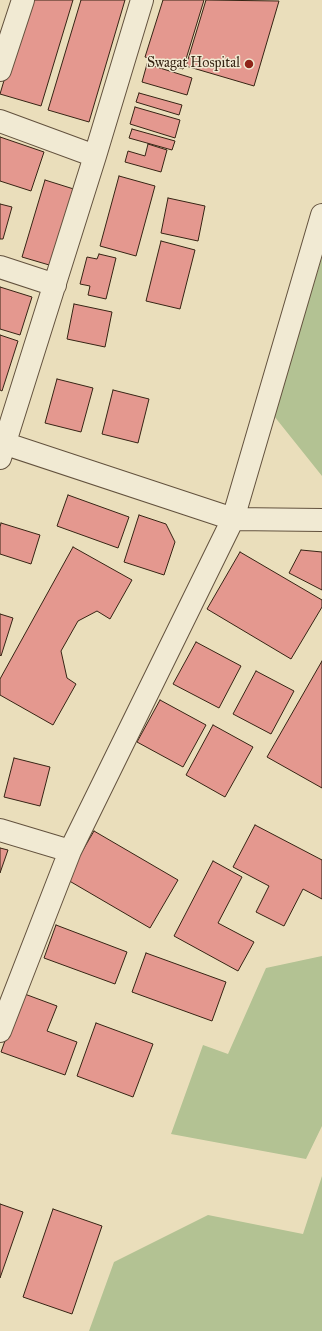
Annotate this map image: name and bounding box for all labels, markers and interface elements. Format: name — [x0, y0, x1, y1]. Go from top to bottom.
place label: Swagat Hospital — [147, 56, 240, 72]
marker: Swagat Hospital — [243, 58, 255, 70]

